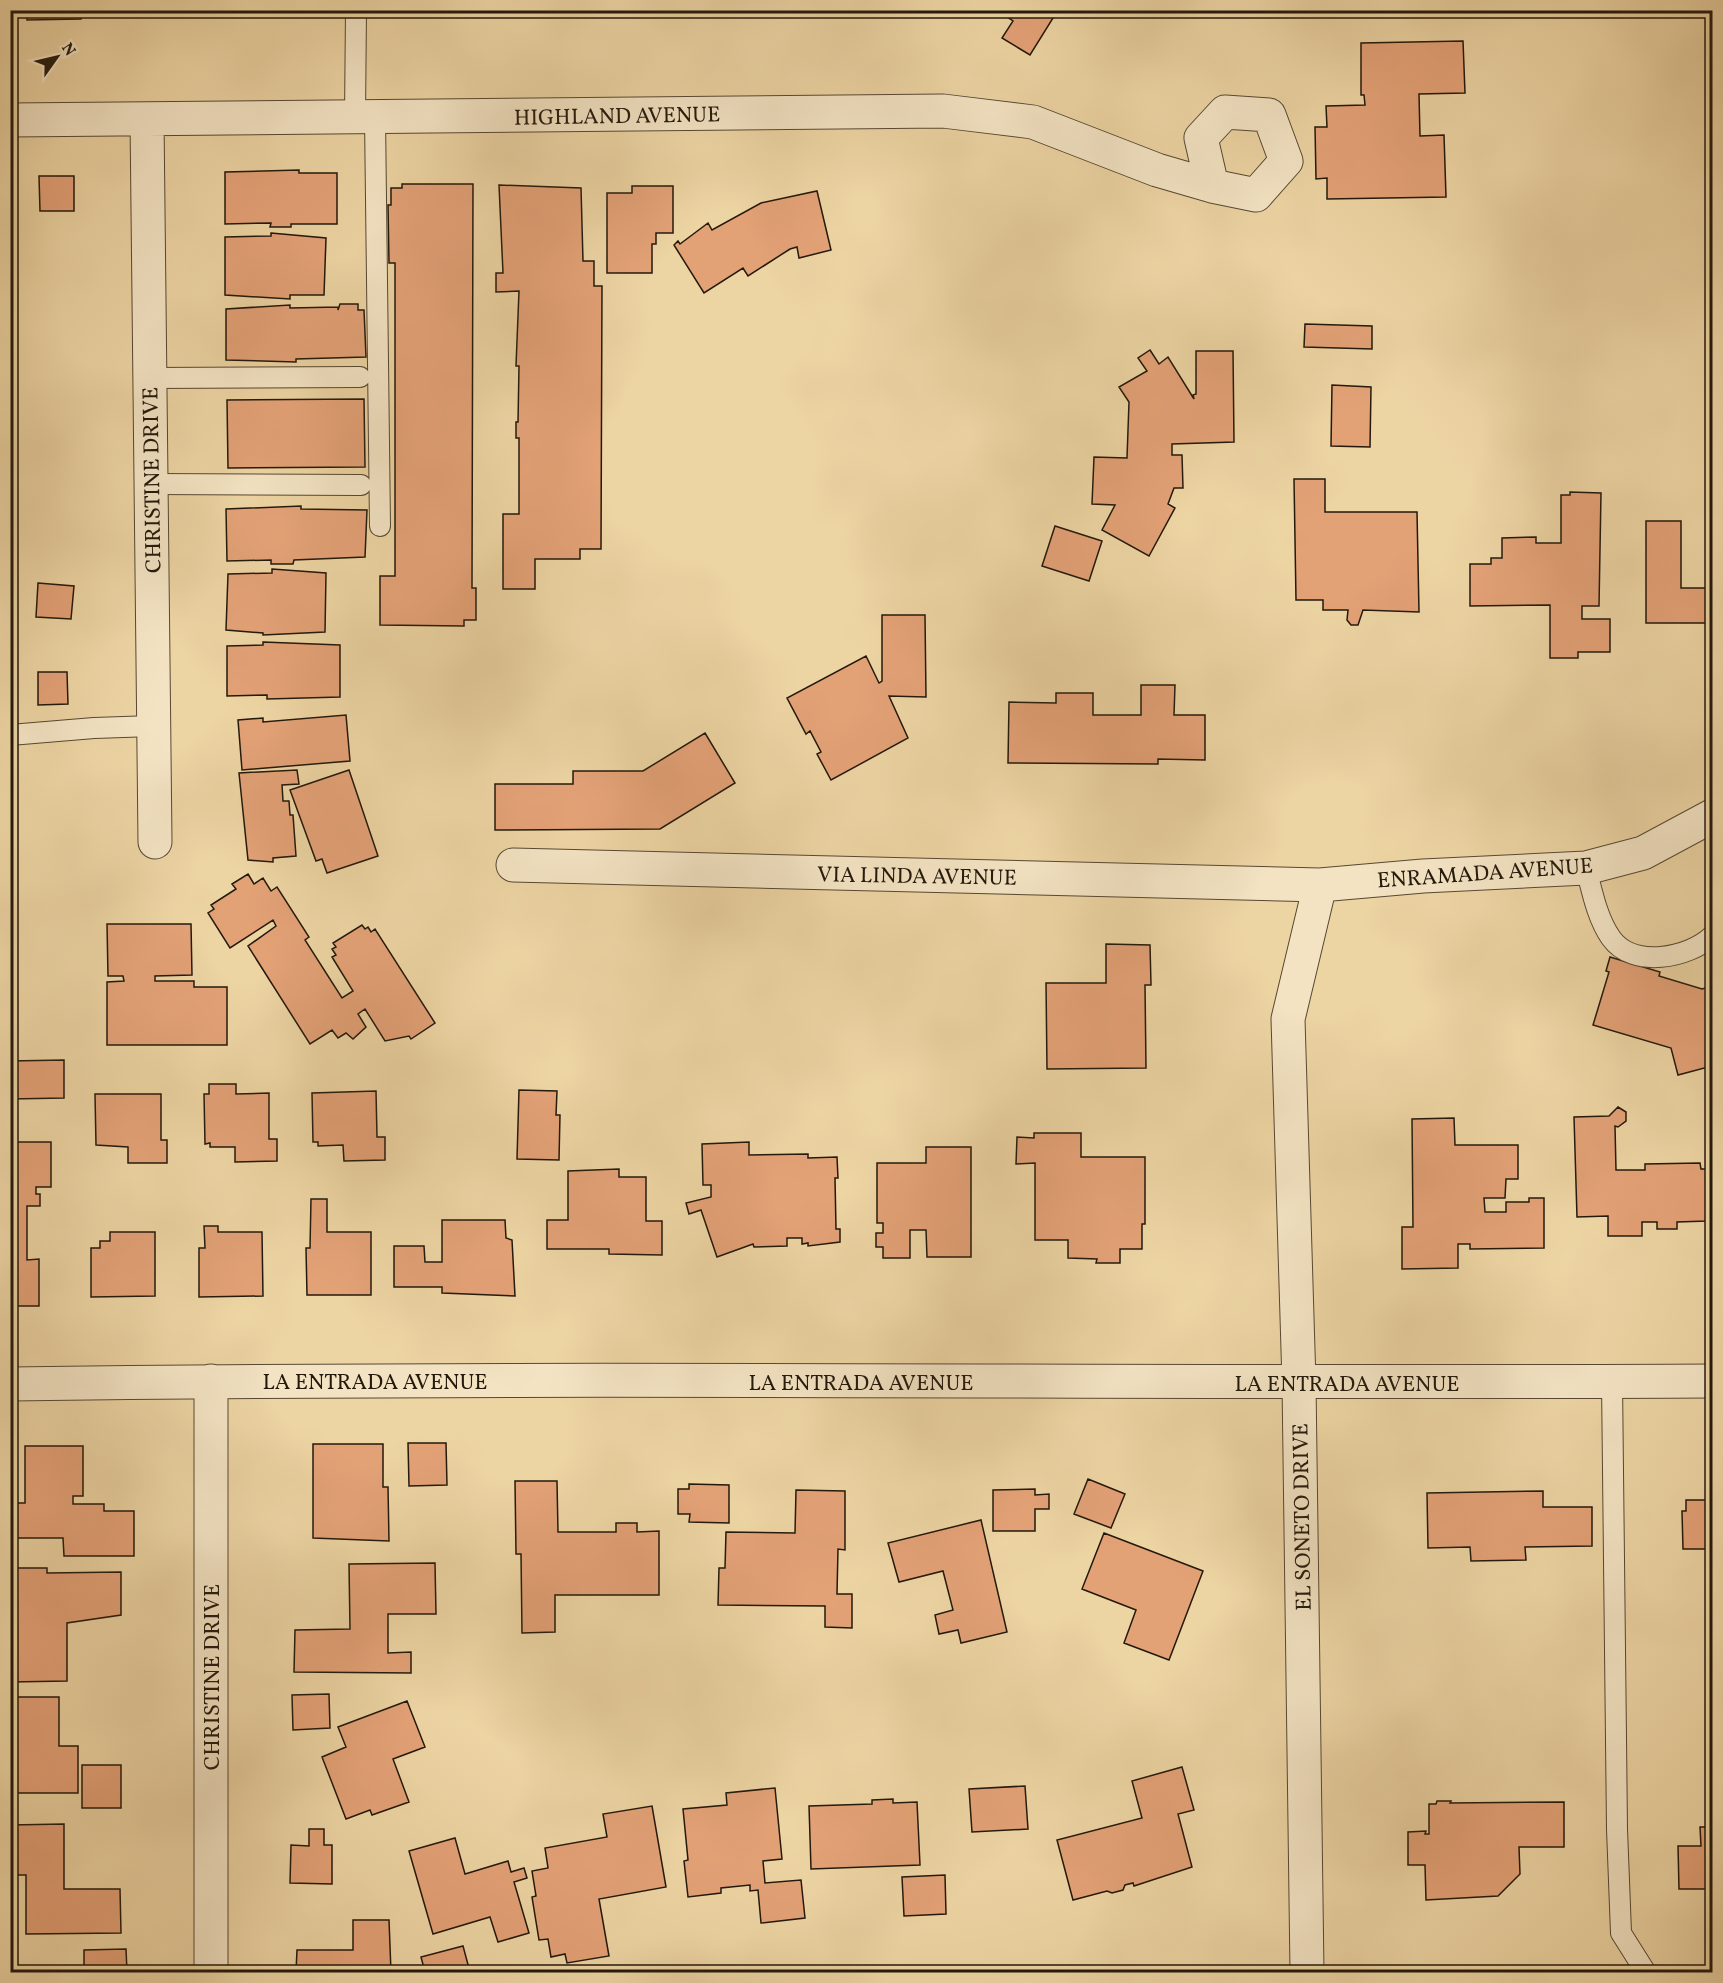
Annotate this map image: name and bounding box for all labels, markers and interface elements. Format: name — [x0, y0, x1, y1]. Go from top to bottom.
north arrow — [27, 27, 87, 87]
text: N — [55, 39, 80, 61]
street label: HIGHLAND AVENUE — [514, 100, 721, 135]
street label: CHRISTINE DRIVE — [136, 387, 171, 573]
street label: ENRAMADA AVENUE — [1376, 851, 1594, 898]
street label: VIA LINDA AVENUE — [817, 860, 1017, 895]
street label: LA ENTRADA AVENUE — [263, 1368, 488, 1399]
street label: LA ENTRADA AVENUE — [749, 1369, 974, 1400]
street label: LA ENTRADA AVENUE — [1235, 1370, 1460, 1401]
street label: EL SONETO DRIVE — [1286, 1423, 1321, 1611]
street label: CHRISTINE DRIVE — [198, 1584, 229, 1770]

